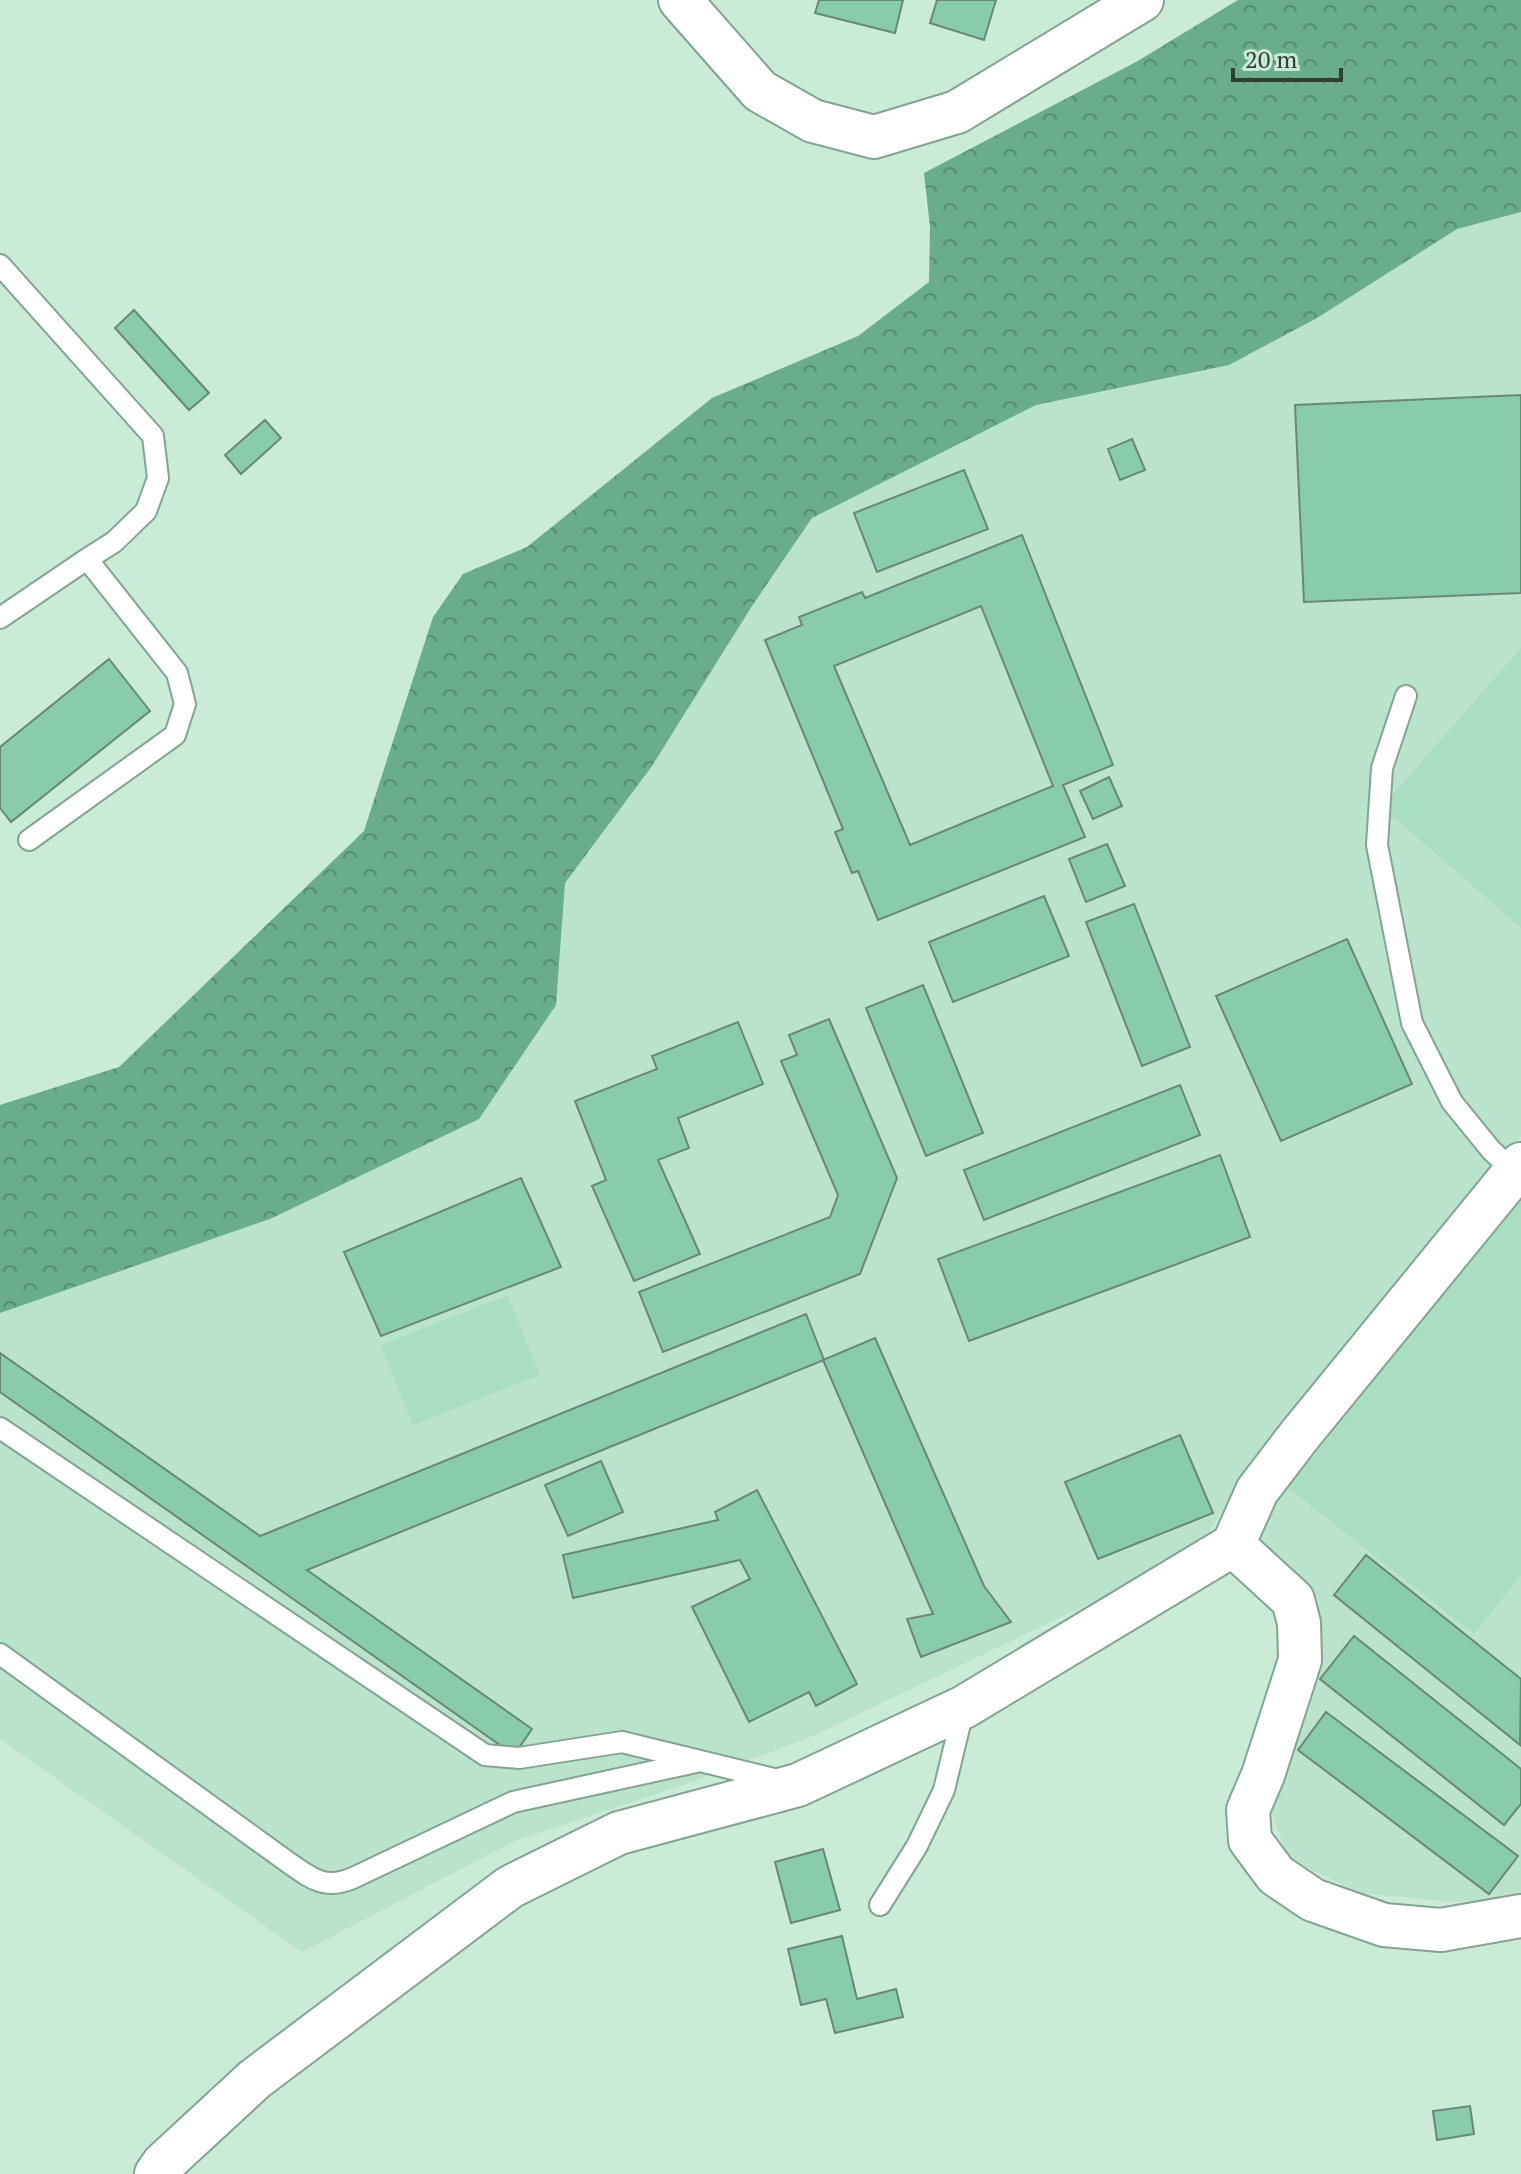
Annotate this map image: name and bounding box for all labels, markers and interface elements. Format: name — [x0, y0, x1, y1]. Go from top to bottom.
scale bar — [1233, 32, 1341, 82]
text: 20 m — [1245, 43, 1297, 75]

